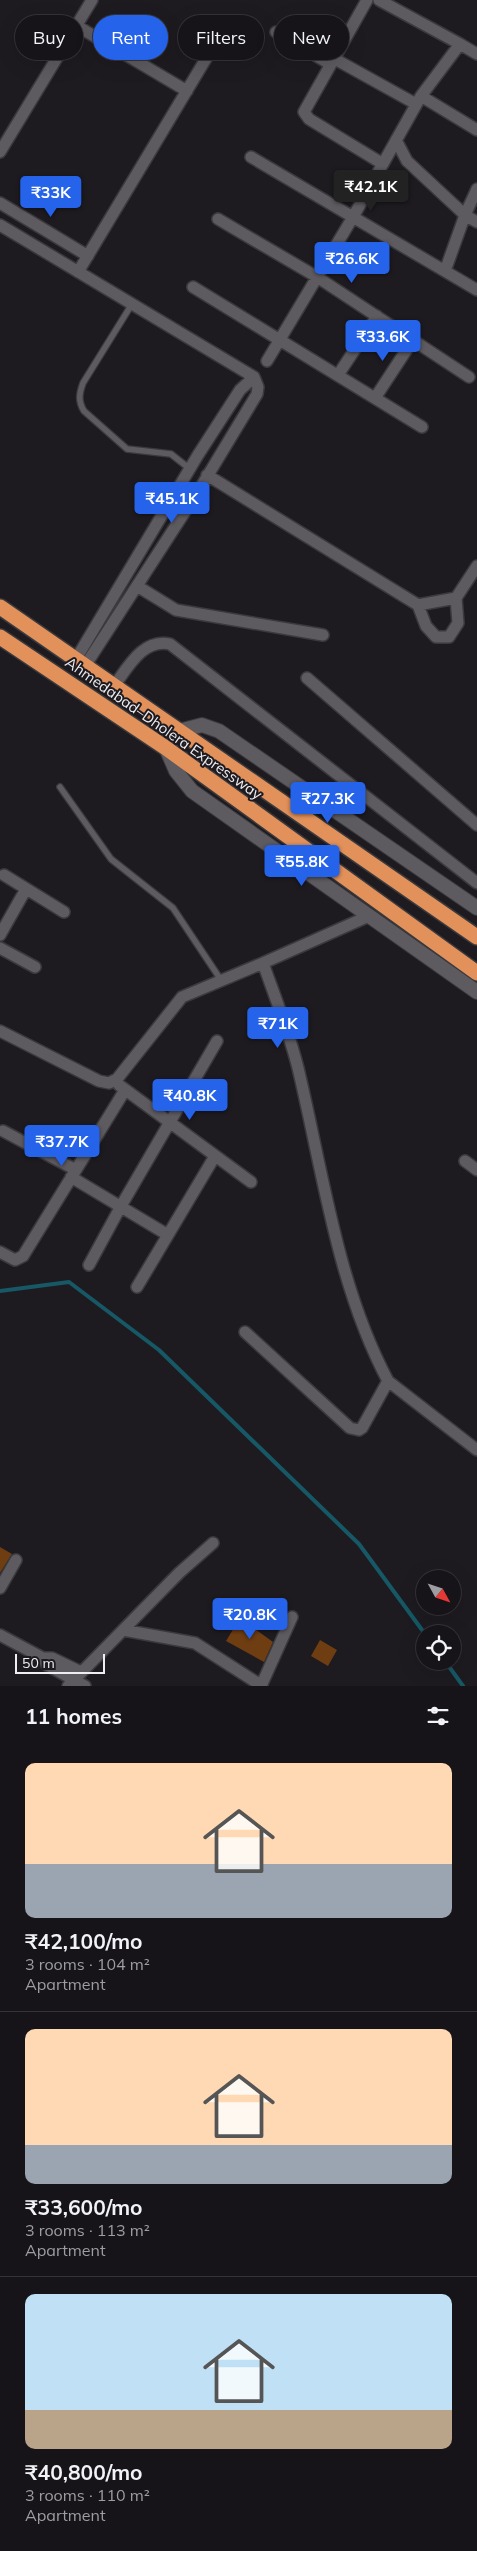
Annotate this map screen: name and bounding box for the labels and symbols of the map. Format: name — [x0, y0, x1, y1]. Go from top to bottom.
pin: ₹42.1K — [330, 170, 412, 212]
pin: ₹33K — [21, 176, 81, 218]
pin: ₹26.6K — [311, 242, 393, 284]
pin: ₹33.6K — [342, 320, 424, 362]
pin: ₹45.1K — [131, 482, 213, 524]
street label: Ahmedabad–Dholera Expressway — [62, 652, 266, 804]
pin: ₹27.3K — [287, 782, 369, 824]
pin: ₹55.8K — [261, 844, 343, 887]
pin: ₹71K — [248, 1006, 308, 1049]
pin: ₹40.8K — [149, 1078, 231, 1121]
pin: ₹37.7K — [21, 1124, 103, 1167]
north arrow — [416, 1570, 461, 1615]
pin: ₹20.8K — [209, 1598, 291, 1640]
scale bar — [15, 1651, 105, 1674]

